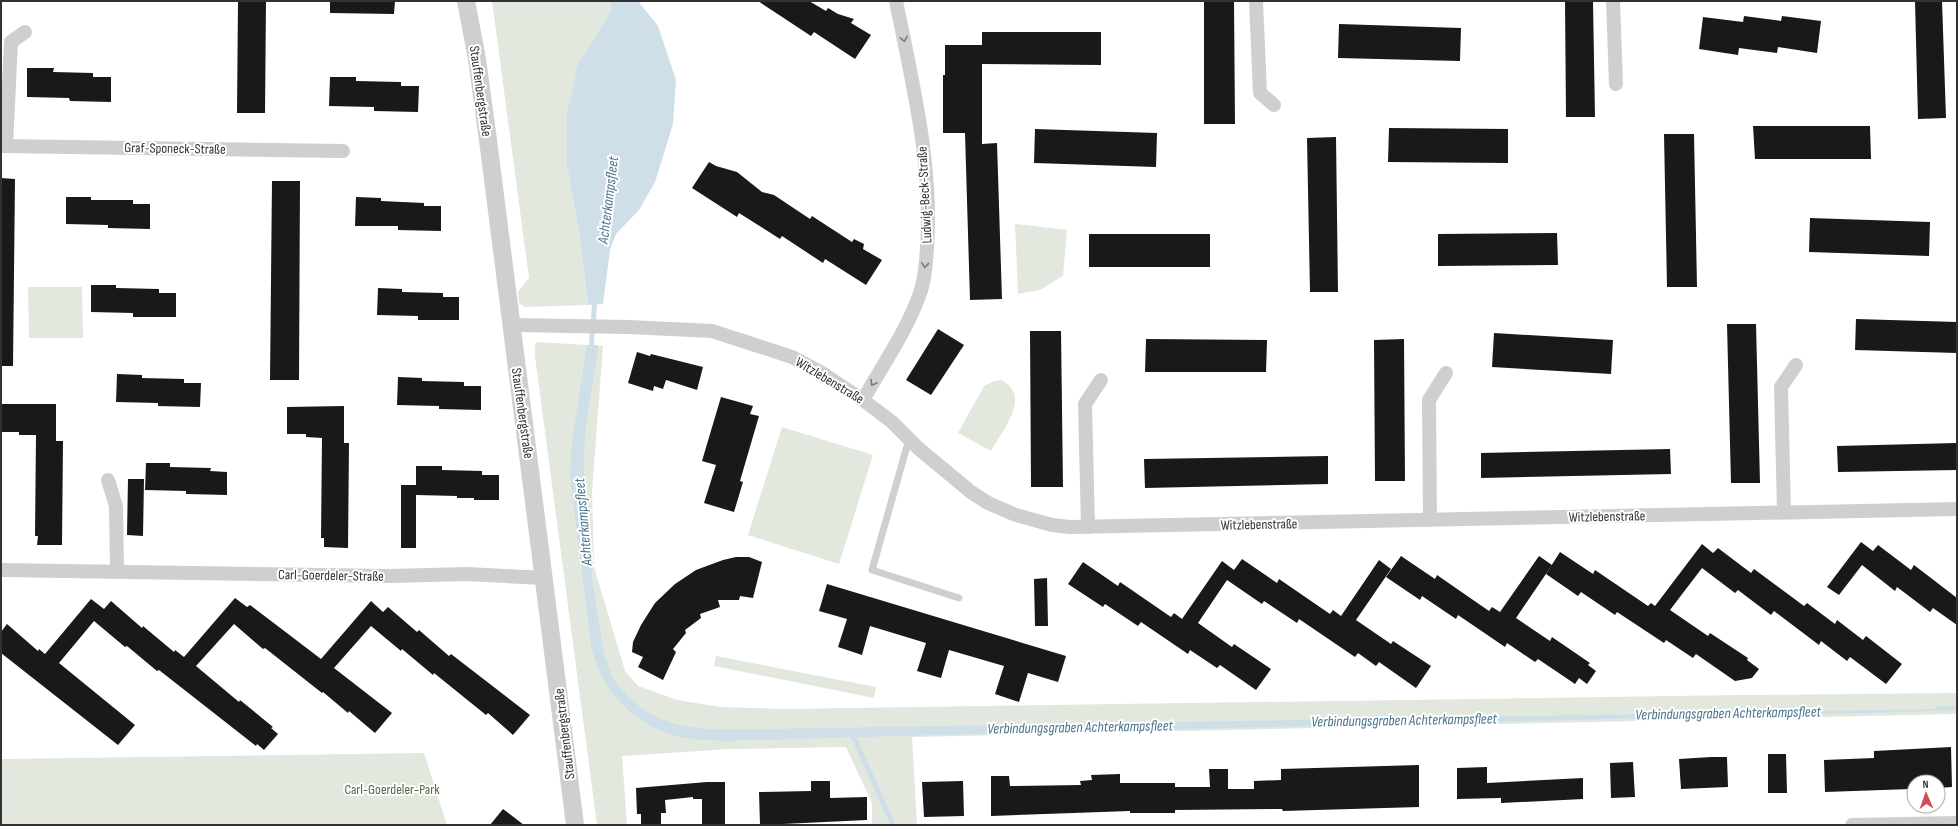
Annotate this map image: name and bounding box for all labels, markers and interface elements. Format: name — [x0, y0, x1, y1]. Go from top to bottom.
one-way arrow — [899, 36, 907, 42]
street label: Stauffenbergstraße — [466, 45, 495, 138]
street label: Graf-Sponeck-Straße — [124, 139, 226, 158]
street label: Ludwig-Beck-Straße — [913, 146, 936, 244]
water label: Achterkampsfleet — [594, 155, 623, 246]
one-way arrow — [921, 262, 930, 268]
street label: Witzlebenstraße — [792, 353, 867, 407]
street label: Stauffenbergstraße — [508, 367, 537, 460]
one-way arrow — [870, 379, 877, 386]
water label: Achterkampsfleet — [570, 477, 597, 568]
street label: Witzlebenstraße — [1568, 507, 1646, 526]
street label: Witzlebenstraße — [1220, 515, 1298, 534]
street label: Carl-Goerdeler-Straße — [278, 566, 384, 585]
street label: Stauffenbergstraße — [550, 688, 579, 780]
water label: Verbindungsgraben Achterkampsfleet — [1635, 702, 1822, 725]
water label: Verbindungsgraben Achterkampsfleet — [1311, 709, 1498, 732]
water label: Verbindungsgraben Achterkampsfleet — [987, 716, 1174, 739]
north arrow — [1906, 774, 1946, 814]
text: N — [1923, 778, 1929, 791]
park label: Carl-Goerdeler-Park — [344, 781, 440, 798]

